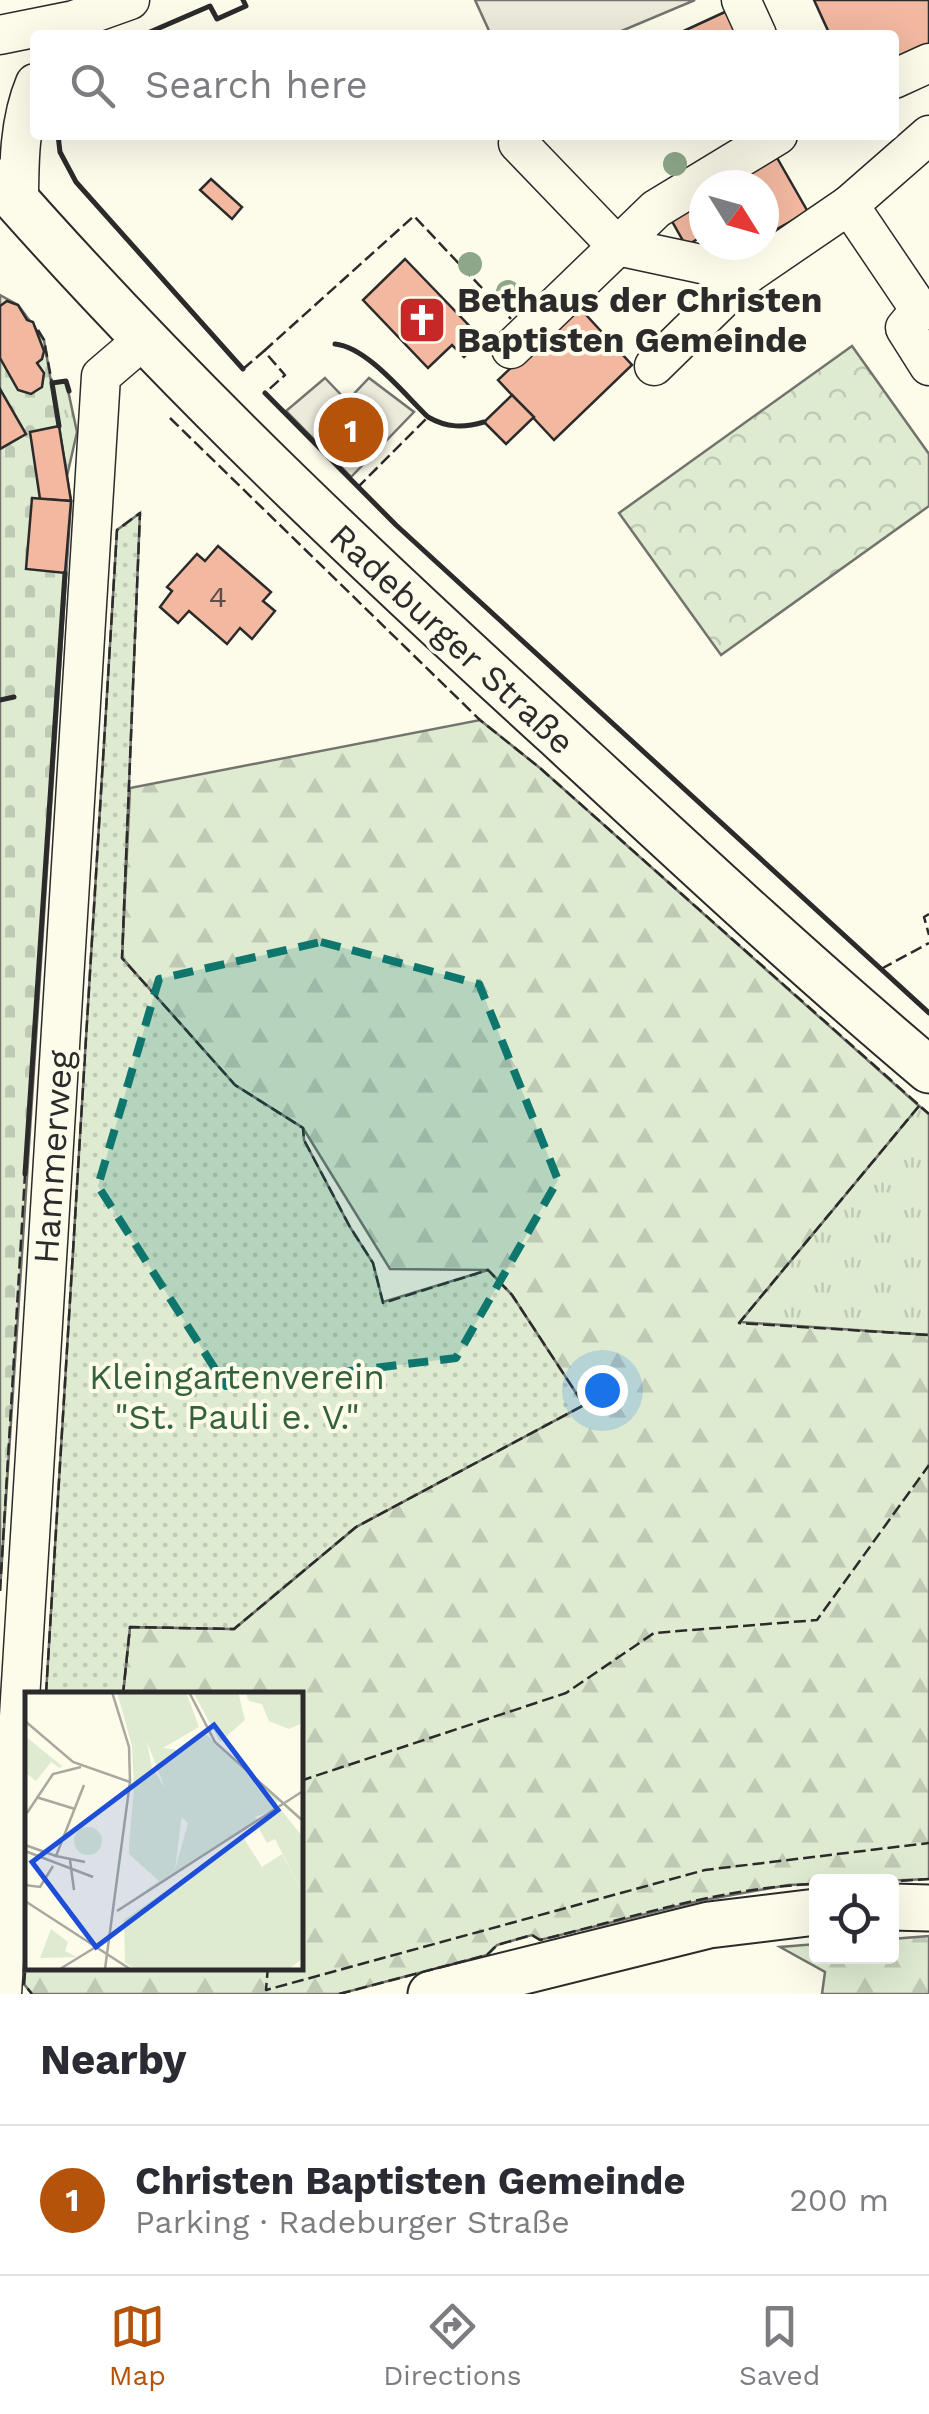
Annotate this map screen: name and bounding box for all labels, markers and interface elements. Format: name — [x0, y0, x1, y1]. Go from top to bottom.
search box — [30, 30, 899, 140]
icon: search — [65, 58, 120, 113]
text: Search here — [145, 63, 368, 107]
north arrow — [689, 170, 779, 260]
place label: Bethaus der Christen Baptisten Gemeinde — [457, 279, 822, 361]
church icon: Bethaus der Christen Baptisten Gemeinde — [396, 294, 448, 346]
pin: 1 — [318, 392, 384, 468]
street label: Radeburger Straße — [321, 515, 583, 763]
house number: 4 — [209, 579, 227, 614]
street label: Hammerweg — [25, 1048, 81, 1265]
park label: Kleingartenverein "St. Pauli e. V." — [89, 1356, 385, 1438]
your location — [577, 1365, 628, 1416]
inset map — [25, 1692, 302, 1969]
map controls — [809, 1874, 899, 1964]
button: locate — [809, 1874, 899, 1964]
text: Nearby — [40, 2035, 187, 2084]
text: Christen Baptisten Gemeinde — [135, 2159, 685, 2203]
text: 1 — [66, 2181, 79, 2219]
text: 200 m — [789, 2181, 889, 2219]
text: Parking · Radeburger Straße — [135, 2203, 570, 2241]
tab: Map — [109, 2299, 166, 2392]
tab: Directions — [383, 2299, 522, 2392]
tab: Saved — [739, 2299, 820, 2392]

